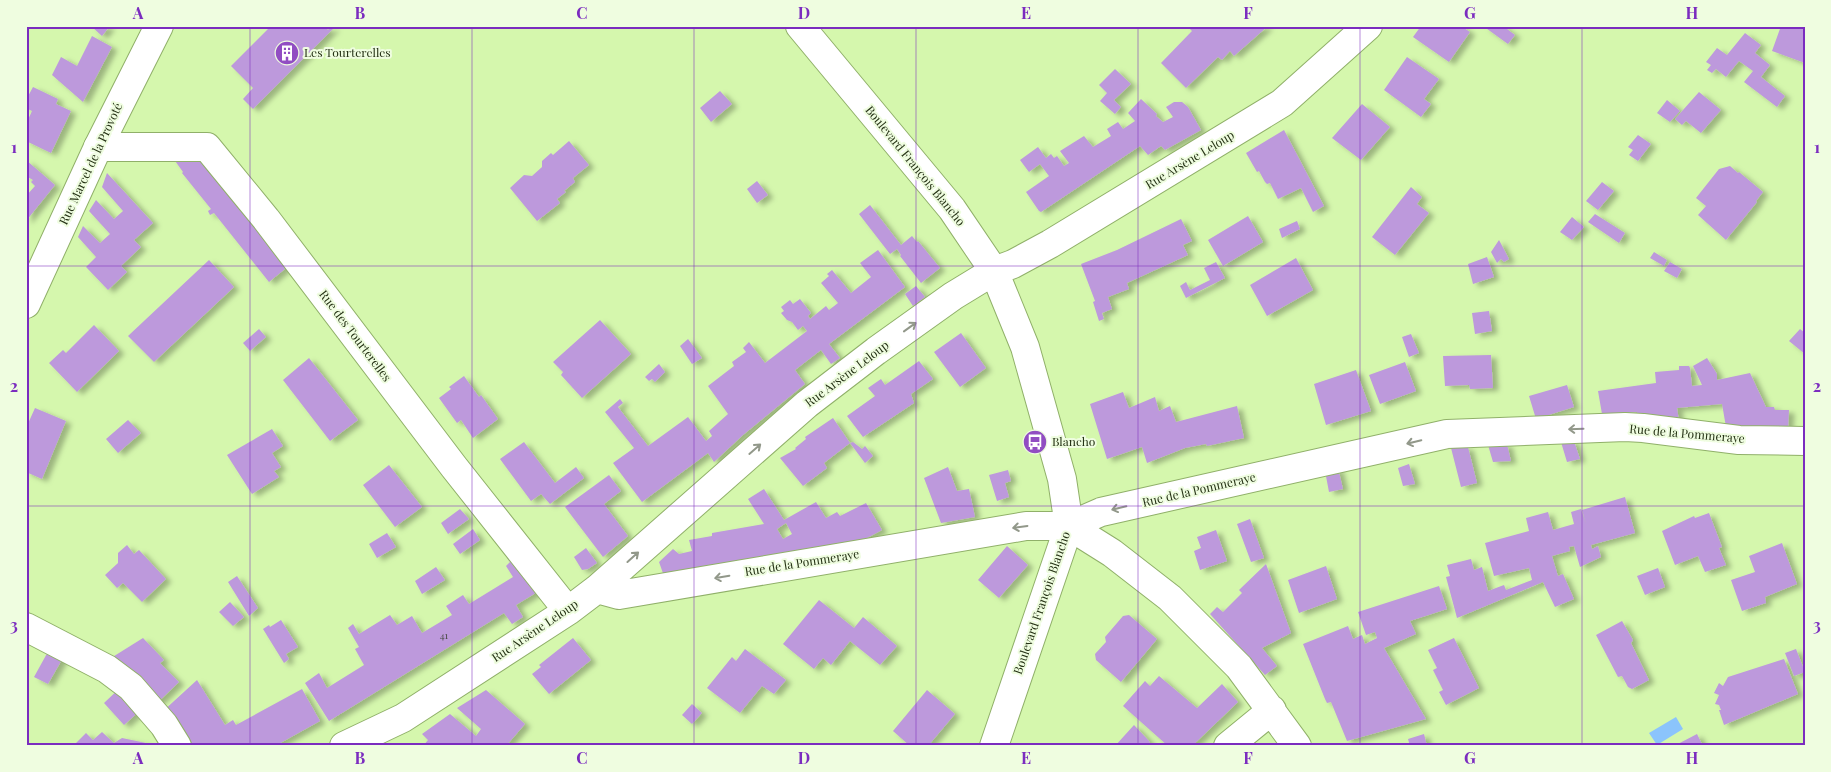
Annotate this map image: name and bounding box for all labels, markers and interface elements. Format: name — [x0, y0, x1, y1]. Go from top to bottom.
text: A — [132, 2, 144, 23]
text: B — [355, 2, 366, 23]
text: C — [576, 2, 588, 23]
text: D — [798, 2, 810, 23]
text: E — [1021, 2, 1031, 23]
text: F — [1243, 2, 1253, 23]
text: G — [1464, 2, 1476, 23]
text: H — [1686, 2, 1699, 23]
building icon: Les Tourterelles — [274, 40, 300, 66]
place label: Les Tourterelles — [304, 44, 391, 60]
street label: Rue Marcel de la Provoté — [55, 100, 125, 227]
street label: Boulevard François Blancho — [862, 102, 970, 229]
street label: Rue Arsène Leloup — [1142, 126, 1237, 192]
text: 1 — [11, 136, 17, 157]
text: 1 — [1814, 136, 1820, 157]
street label: Rue des Tourterelles — [316, 286, 395, 384]
one-way arrow — [903, 322, 917, 332]
street label: Rue Arsène Leloup — [801, 336, 892, 410]
text: 2 — [10, 375, 18, 396]
text: 2 — [1813, 375, 1821, 396]
street label: Rue de la Pommeraye — [1629, 420, 1745, 446]
one-way arrow — [1568, 424, 1584, 434]
bus stop icon: Blancho — [1022, 429, 1048, 455]
place label: Blancho — [1052, 433, 1096, 449]
one-way arrow — [1407, 438, 1423, 447]
one-way arrow — [748, 443, 761, 455]
street label: Rue de la Pommeraye — [1141, 468, 1257, 510]
one-way arrow — [1112, 504, 1128, 513]
one-way arrow — [1012, 523, 1028, 533]
street label: Boulevard François Blancho — [1009, 529, 1073, 676]
street label: Rue de la Pommeraye — [743, 545, 860, 579]
one-way arrow — [627, 551, 640, 563]
one-way arrow — [714, 572, 730, 582]
street label: Rue Arsène Leloup — [488, 595, 581, 665]
text: 3 — [10, 614, 18, 635]
text: 3 — [1813, 614, 1821, 635]
house number: 41 — [440, 628, 449, 642]
text: A — [132, 747, 144, 768]
text: B — [355, 747, 366, 768]
text: C — [576, 747, 588, 768]
text: D — [798, 747, 810, 768]
text: E — [1021, 747, 1031, 768]
text: F — [1243, 747, 1253, 768]
text: G — [1464, 747, 1476, 768]
text: H — [1686, 747, 1699, 768]

